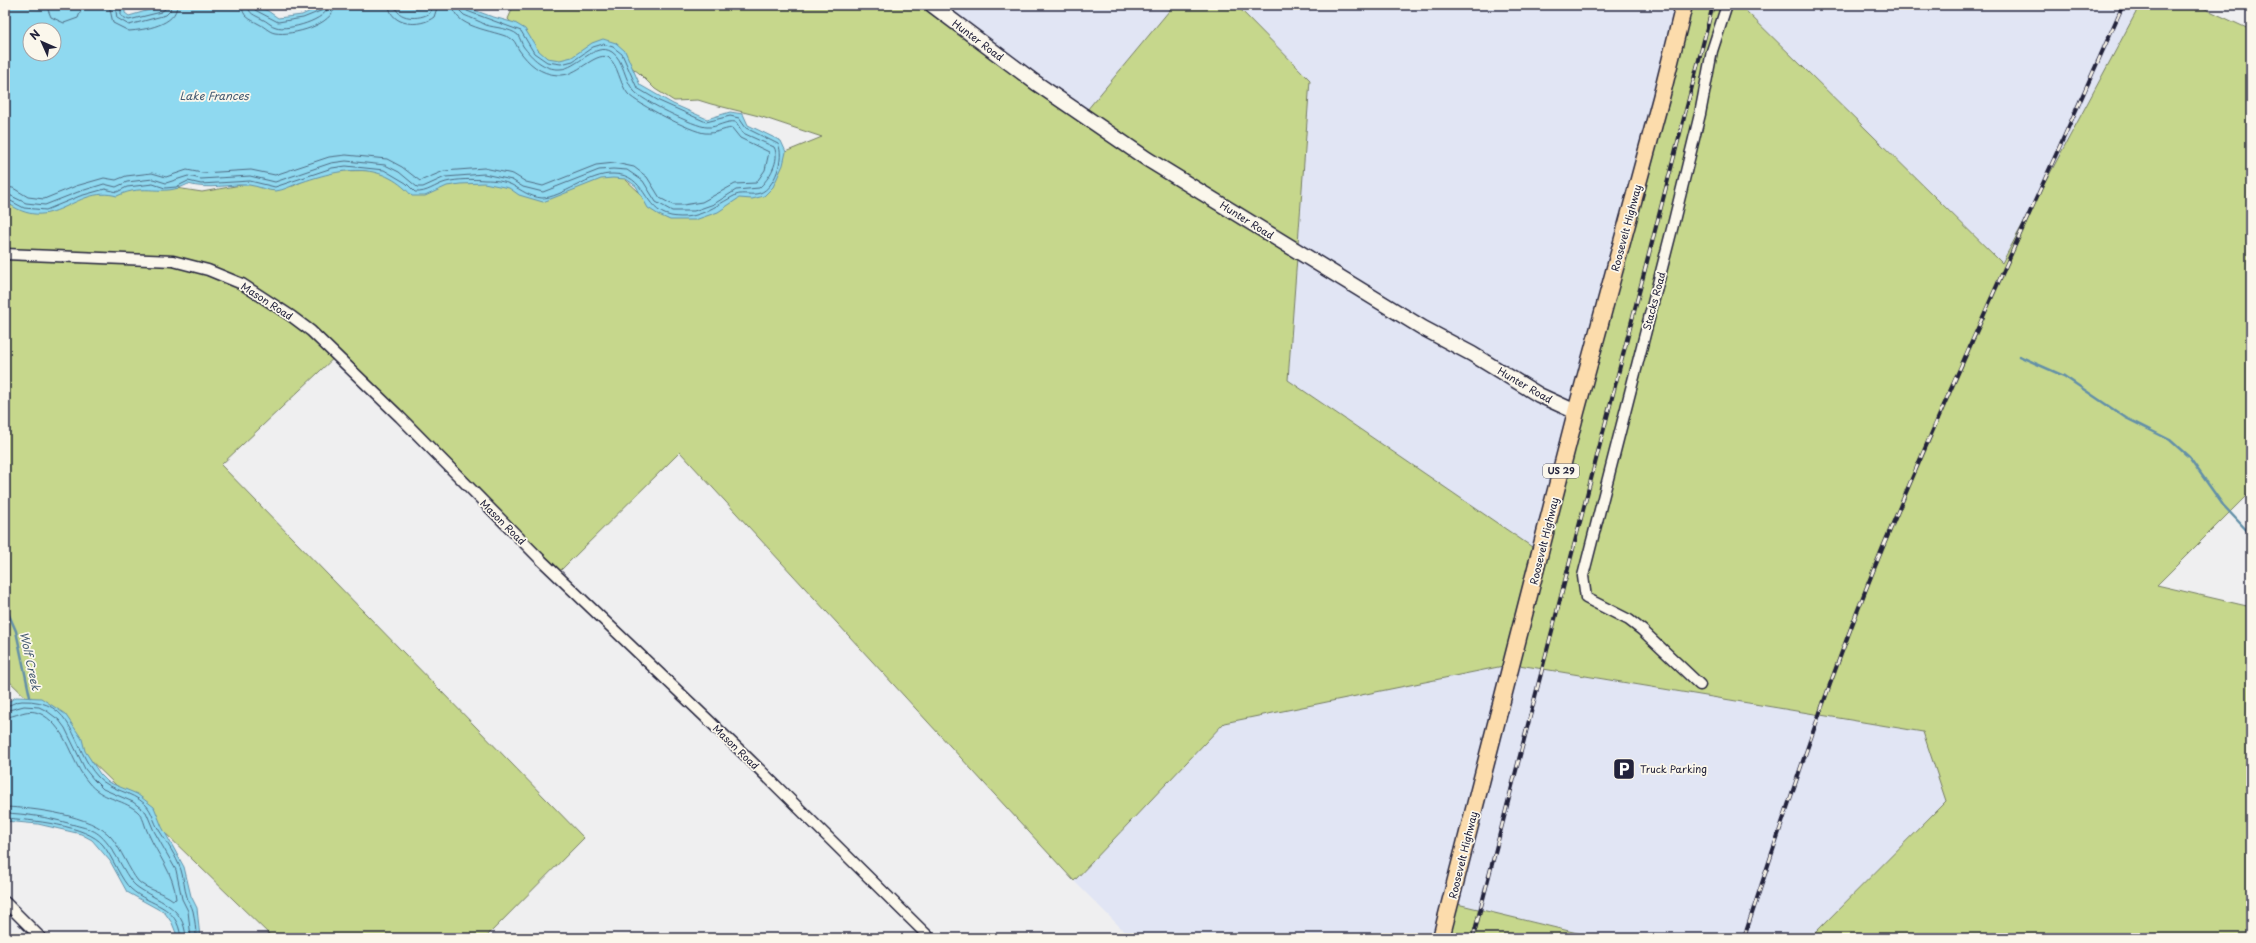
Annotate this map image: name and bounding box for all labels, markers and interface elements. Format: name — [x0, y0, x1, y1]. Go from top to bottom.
street label: Hunter Road — [949, 15, 1007, 64]
north arrow — [22, 22, 62, 62]
text: N — [25, 25, 44, 44]
water label: Lake Frances — [179, 87, 250, 104]
street label: Roosevelt Highway — [1607, 183, 1645, 273]
street label: Hunter Road — [1217, 197, 1277, 242]
street label: Stacks Road — [1638, 270, 1669, 332]
street label: Mason Road — [238, 278, 296, 323]
street label: Hunter Road — [1495, 363, 1555, 406]
road number: US 29 — [1543, 464, 1579, 478]
street label: Mason Road — [477, 495, 530, 548]
street label: Roosevelt Highway — [1525, 496, 1563, 586]
water label: Wolf Creek — [16, 630, 45, 693]
street label: Mason Road — [710, 721, 763, 773]
parking icon: Truck Parking — [1611, 756, 1637, 782]
place label: Truck Parking — [1640, 761, 1707, 776]
street label: Roosevelt Highway — [1444, 810, 1482, 900]

